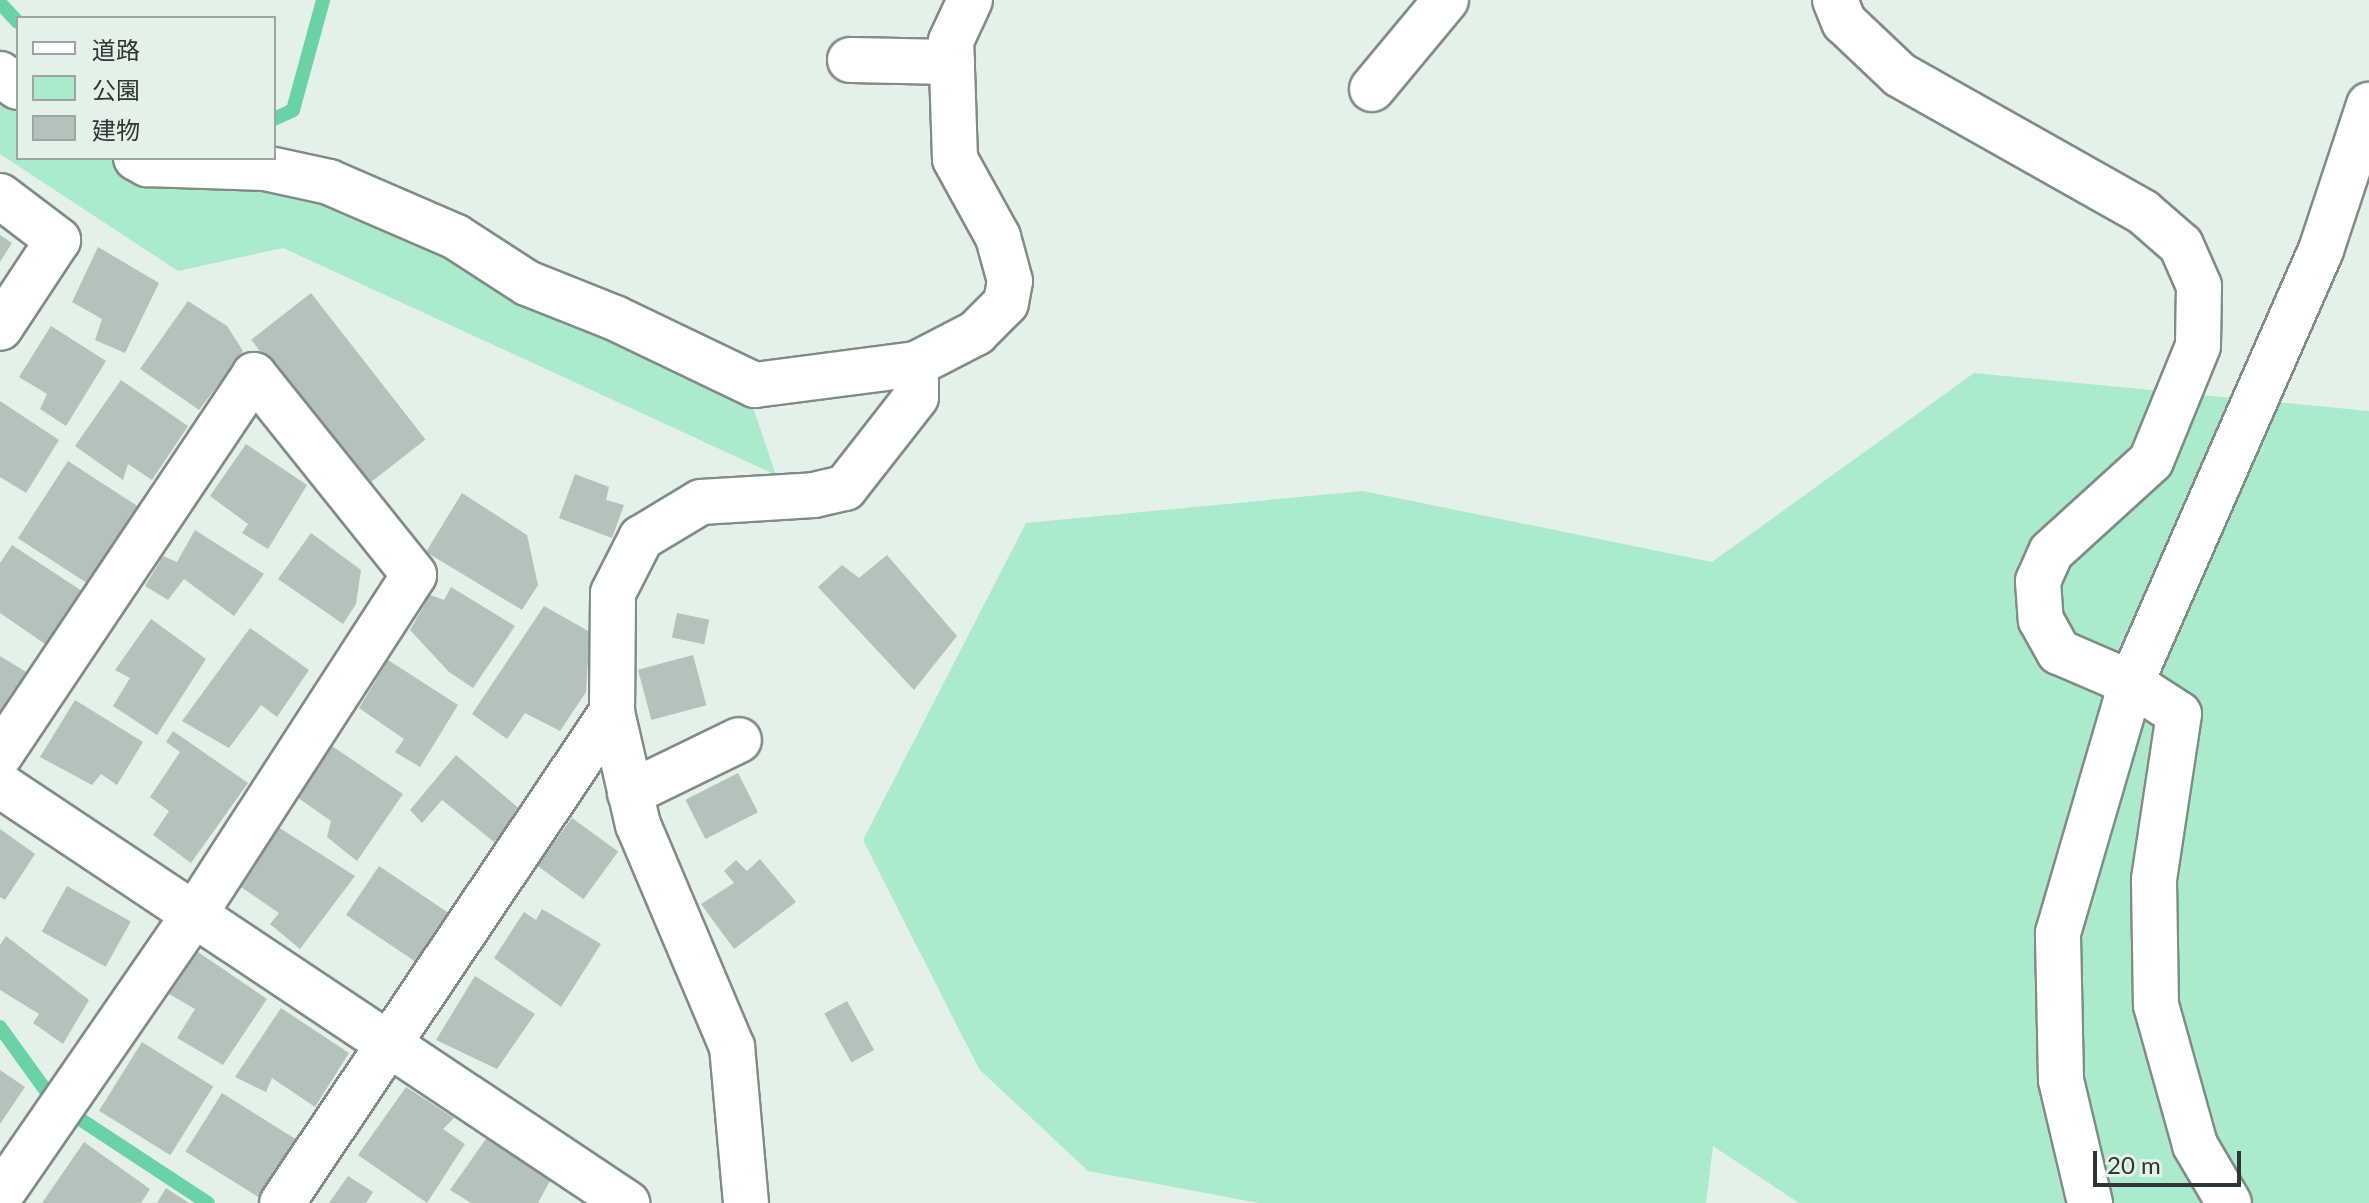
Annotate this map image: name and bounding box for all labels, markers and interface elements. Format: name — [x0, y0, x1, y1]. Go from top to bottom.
legend — [16, 16, 276, 160]
text: 道路 — [92, 35, 140, 64]
text: 公園 — [92, 75, 140, 104]
text: 建物 — [92, 115, 140, 144]
scale bar — [2097, 1135, 2245, 1185]
text: 20 m — [2107, 1150, 2161, 1179]

